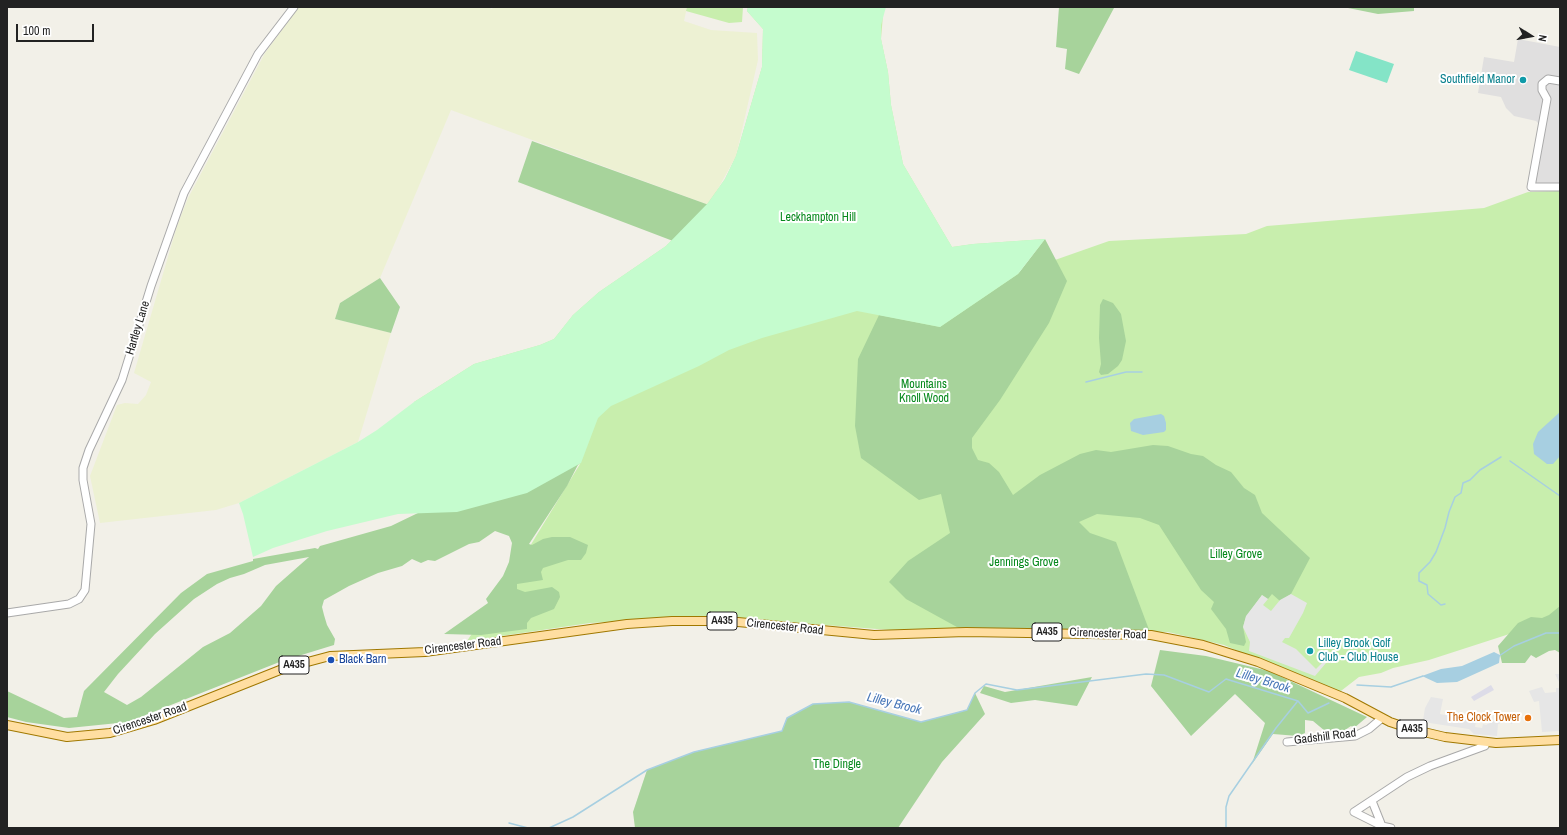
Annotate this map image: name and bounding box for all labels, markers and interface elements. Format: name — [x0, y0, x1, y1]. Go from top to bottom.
scale bar — [18, 16, 96, 42]
north arrow — [1511, 16, 1551, 56]
text: 100 m — [23, 23, 50, 39]
text: N — [1535, 34, 1550, 43]
place label: Southfield Manor — [1440, 73, 1515, 87]
marker: Southfield Manor — [1518, 75, 1528, 85]
park label: Leckhampton Hill — [780, 211, 856, 225]
street label: Hartley Lane — [123, 299, 153, 357]
park label: Mountains Knoll Wood — [899, 378, 949, 406]
park label: Lilley Grove — [1210, 548, 1262, 562]
park label: Jennings Grove — [989, 556, 1059, 570]
road number: A435 — [707, 612, 737, 630]
street label: Cirencester Road — [746, 616, 824, 638]
road number: A435 — [1032, 623, 1062, 641]
street label: Cirencester Road — [1069, 625, 1147, 643]
street label: Cirencester Road — [424, 634, 502, 658]
place label: Lilley Brook Golf Club - Club House — [1318, 637, 1398, 665]
marker: Lilley Brook Golf Club - Club House — [1305, 646, 1315, 656]
place label: Black Barn — [339, 653, 387, 667]
marker: Black Barn — [326, 655, 336, 665]
road number: A435 — [279, 656, 309, 674]
water label: Lilley Brook — [1234, 665, 1292, 697]
water label: Lilley Brook — [865, 690, 923, 718]
street label: Cirencester Road — [111, 700, 189, 738]
place label: The Clock Tower — [1447, 711, 1520, 725]
marker: The Clock Tower — [1523, 713, 1533, 723]
road number: A435 — [1397, 720, 1427, 738]
street label: Gadshill Road — [1293, 726, 1357, 748]
park label: The Dingle — [813, 758, 861, 772]

